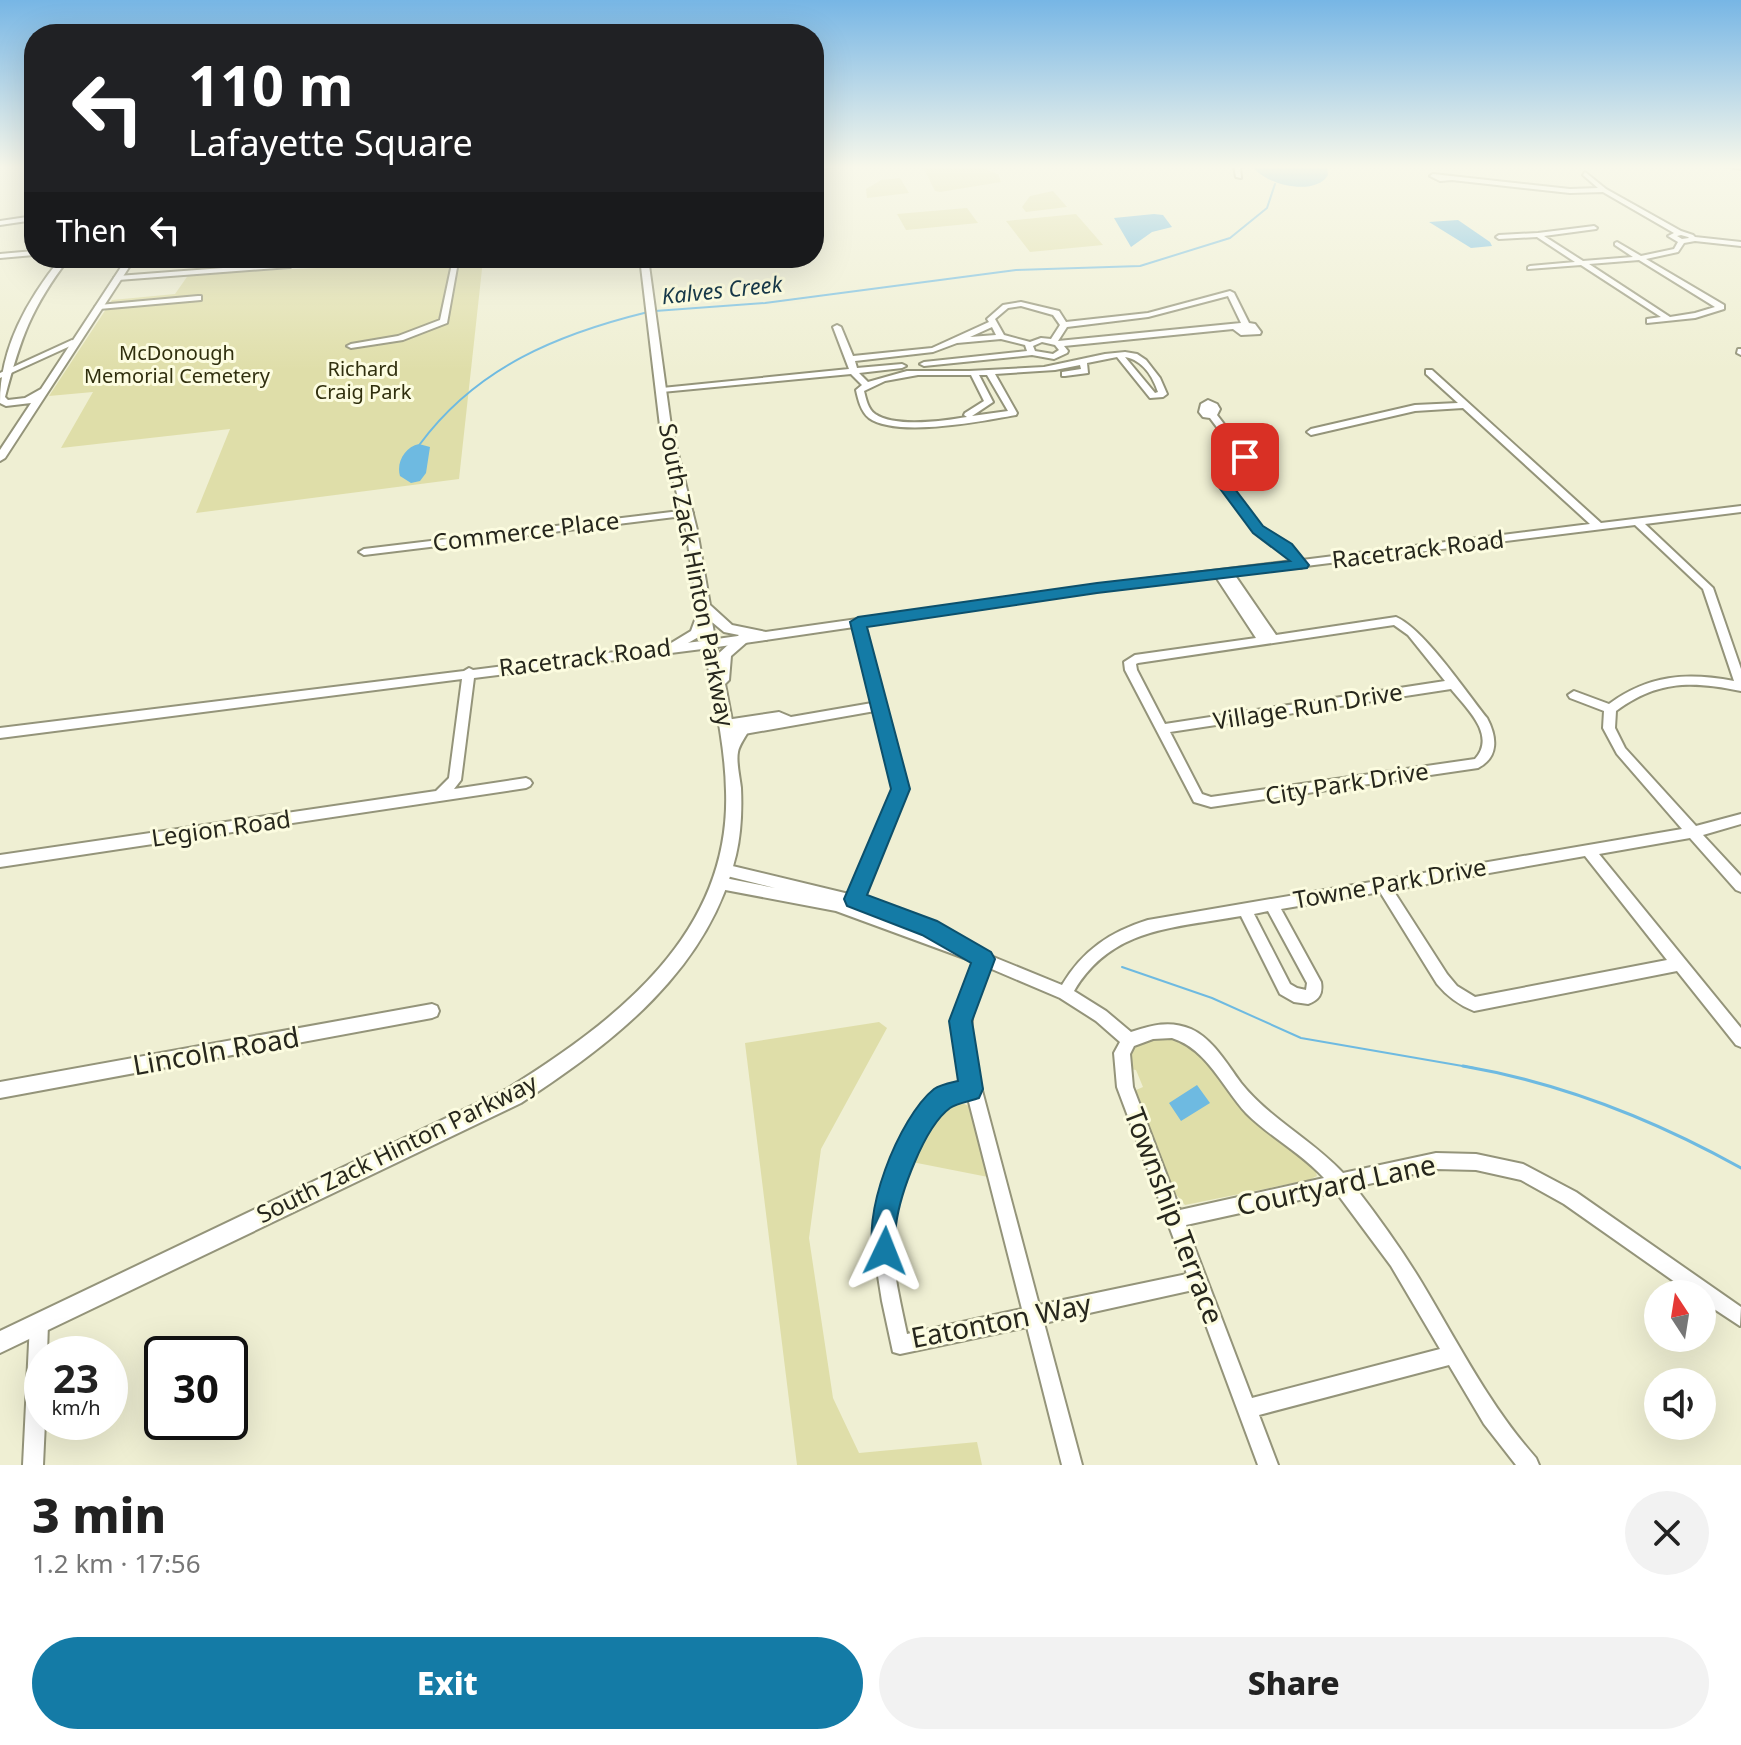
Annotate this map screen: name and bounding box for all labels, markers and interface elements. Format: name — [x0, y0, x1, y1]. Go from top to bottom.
text: 110 m — [188, 46, 353, 122]
icon: left — [56, 56, 160, 160]
text: Lafayette Square — [188, 118, 473, 167]
icon: left — [143, 208, 187, 252]
text: Then — [56, 210, 127, 251]
water label: Kalves Creek — [660, 268, 785, 310]
park label: McDonough Memorial Cemetery — [84, 339, 271, 389]
park label: Richard Craig Park — [315, 355, 412, 405]
street label: South Zack Hinton Parkway — [652, 420, 743, 730]
pin — [1211, 423, 1279, 491]
icon: arrive — [1223, 435, 1267, 479]
street label: Commerce Place — [430, 503, 621, 558]
street label: Racetrack Road — [1330, 522, 1506, 575]
street label: Racetrack Road — [497, 630, 673, 683]
street label: Village Run Drive — [1211, 674, 1405, 737]
street label: City Park Drive — [1263, 753, 1431, 812]
street label: Legion Road — [149, 801, 293, 854]
street label: Towne Park Drive — [1291, 849, 1489, 916]
street label: Lincoln Road — [129, 1017, 302, 1083]
street label: South Zack Hinton Parkway — [251, 1065, 543, 1230]
street label: Township Terrace — [1116, 1102, 1234, 1329]
street label: Courtyard Lane — [1233, 1144, 1439, 1224]
position arrow — [843, 1209, 927, 1293]
north arrow — [1644, 1280, 1716, 1352]
map controls — [1644, 1280, 1716, 1440]
street label: Eatonton Way — [907, 1284, 1095, 1356]
speed limit sign: 30 — [144, 1336, 248, 1440]
text: 23 — [53, 1350, 99, 1405]
button: sound — [1644, 1368, 1716, 1440]
text: km/h — [51, 1394, 101, 1421]
text: 3 min — [32, 1482, 166, 1547]
button: close — [1625, 1491, 1709, 1575]
text: 1.2 km · 17:56 — [32, 1545, 201, 1581]
button: Exit — [32, 1637, 863, 1729]
button: Share — [879, 1637, 1709, 1729]

